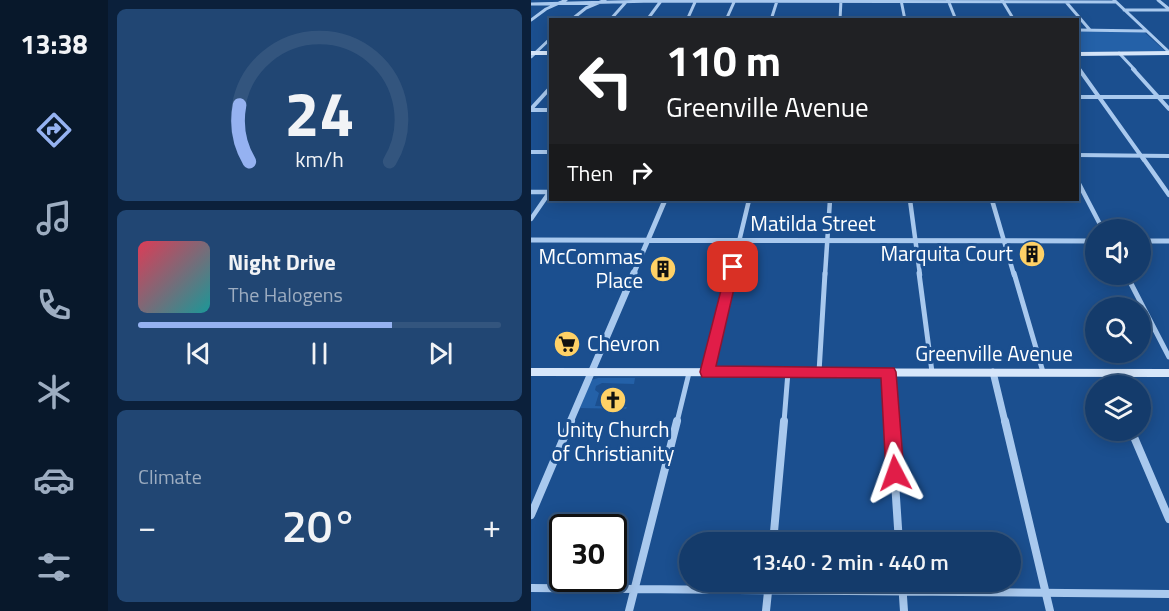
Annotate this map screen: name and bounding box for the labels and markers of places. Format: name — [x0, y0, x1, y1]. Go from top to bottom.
place label: Marquita Court — [880, 237, 1014, 269]
building icon: Marquita Court — [1017, 239, 1047, 269]
place label: McCommas Place — [539, 240, 643, 296]
pin — [707, 241, 758, 292]
building icon: McCommas Place — [648, 254, 678, 284]
place label: Chevron — [587, 327, 660, 359]
supermarket icon: Chevron — [552, 329, 582, 359]
church icon: Unity Church of Christianity — [598, 385, 628, 415]
place label: Unity Church of Christianity — [552, 413, 674, 469]

